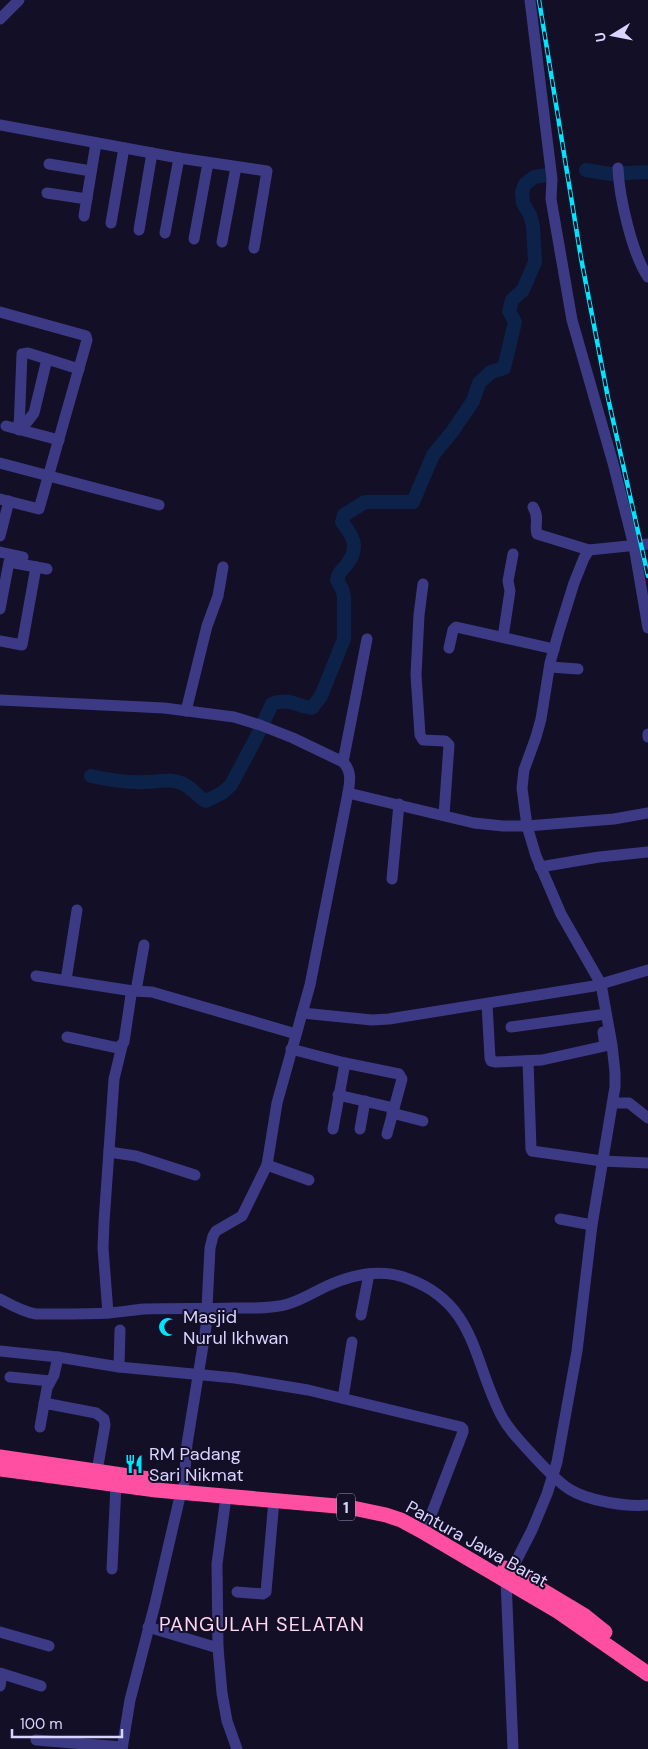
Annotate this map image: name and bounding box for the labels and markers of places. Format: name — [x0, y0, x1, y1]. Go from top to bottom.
place label: Masjid Nurul Ikhwan — [183, 1305, 289, 1350]
mosque icon: Masjid Nurul Ikhwan — [157, 1316, 179, 1338]
place label: RM Padang Sari Nikmat — [149, 1442, 243, 1487]
restaurant icon: RM Padang Sari Nikmat — [123, 1453, 145, 1475]

